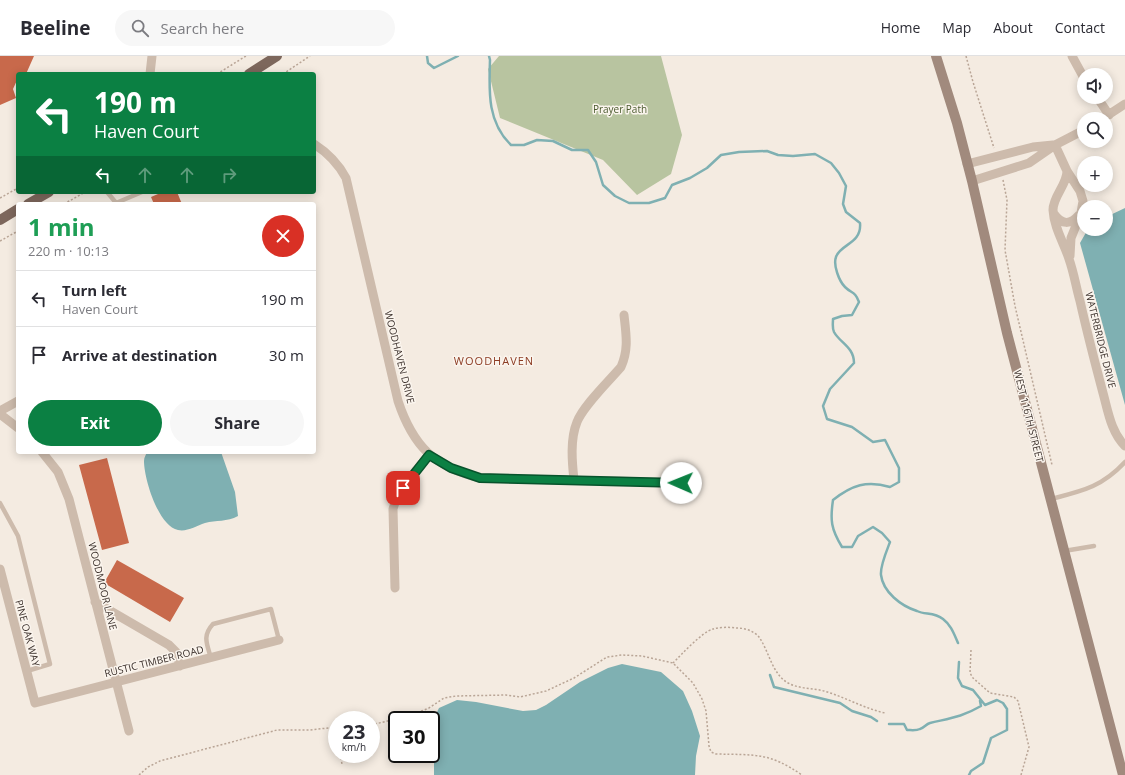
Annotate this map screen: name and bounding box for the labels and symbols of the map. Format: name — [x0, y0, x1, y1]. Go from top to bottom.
park label: Prayer Path — [593, 102, 647, 116]
street label: WATERBRIDGE DRIVE — [1082, 290, 1120, 390]
street label: WOODHAVEN DRIVE — [382, 309, 418, 405]
district label: WOODHAVEN — [454, 353, 534, 368]
street label: WEST 116TH STREET — [1011, 368, 1047, 464]
position arrow — [660, 462, 702, 504]
pin — [386, 471, 420, 505]
street label: WOODMOOR LANE — [85, 541, 121, 631]
street label: PINE OAK WAY — [12, 598, 44, 668]
street label: RUSTIC TIMBER ROAD — [103, 642, 205, 680]
speed limit sign: 30 — [388, 711, 440, 763]

